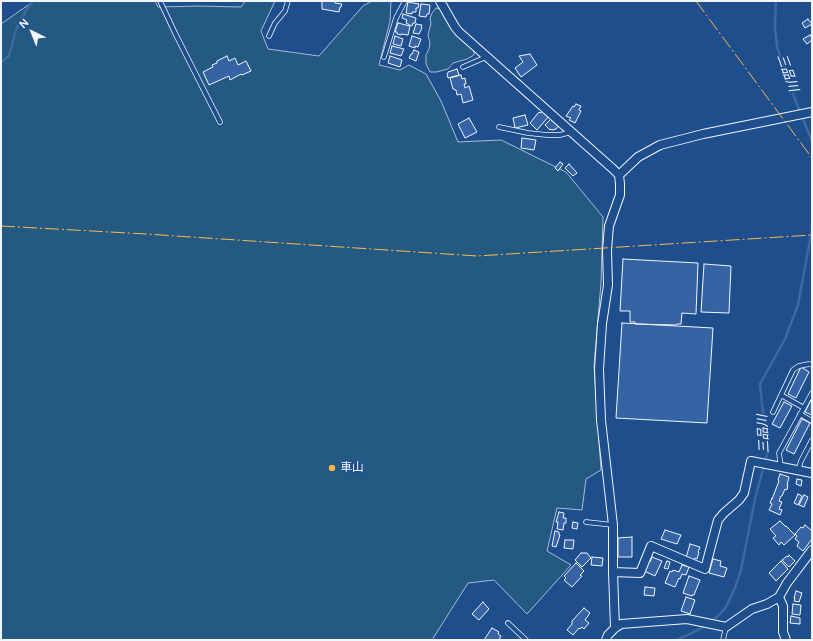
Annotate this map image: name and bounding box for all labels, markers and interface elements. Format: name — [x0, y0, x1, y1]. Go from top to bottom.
north arrow — [12, 12, 52, 52]
text: N — [16, 15, 32, 31]
water label: 三品川 — [773, 52, 801, 94]
water label: 三品川 — [755, 414, 773, 454]
place label: 車山 — [340, 461, 364, 475]
marker: 車山 — [327, 463, 337, 473]

